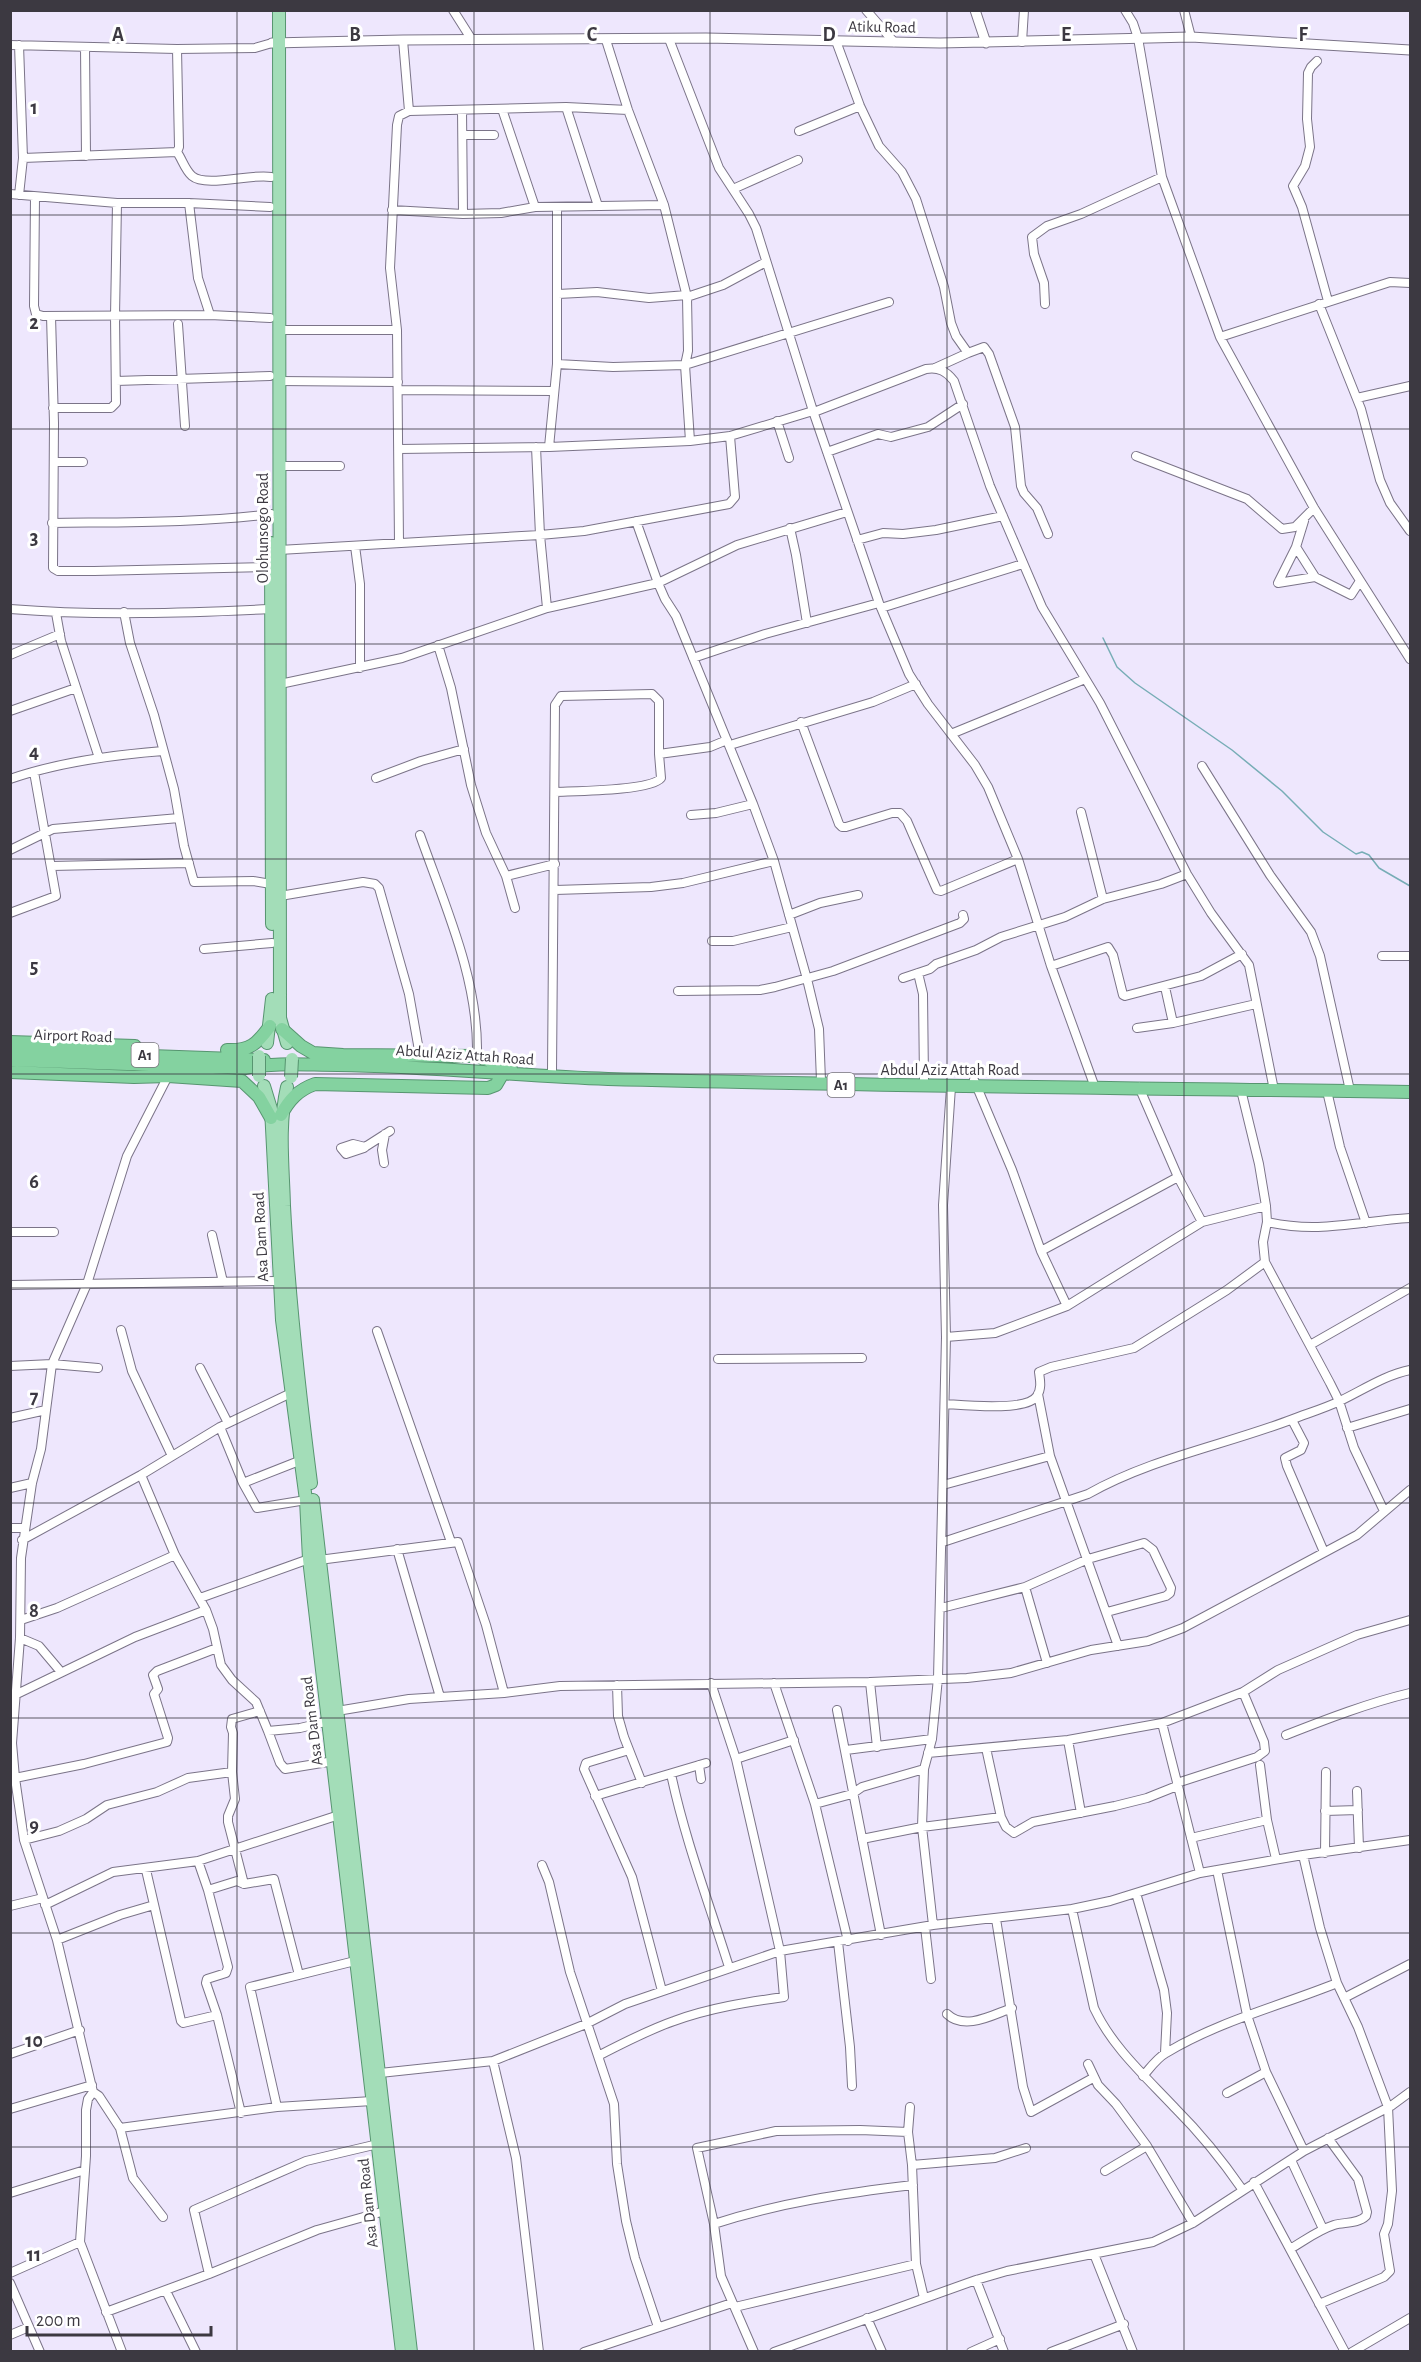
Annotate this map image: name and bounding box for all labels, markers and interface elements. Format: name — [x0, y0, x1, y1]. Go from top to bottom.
street label: Atiku Road — [848, 18, 916, 36]
text: A — [112, 25, 124, 45]
text: B — [349, 25, 361, 45]
text: C — [587, 25, 598, 45]
text: D — [822, 25, 836, 45]
text: E — [1061, 25, 1071, 45]
text: F — [1298, 25, 1308, 45]
text: 1 — [30, 98, 38, 118]
text: 2 — [29, 313, 39, 333]
street label: Olohunsogo Road — [255, 473, 271, 583]
text: 3 — [30, 528, 38, 548]
text: 4 — [29, 742, 39, 762]
text: 5 — [30, 957, 38, 977]
street label: Airport Road — [33, 1027, 113, 1045]
street label: Abdul Aziz Attah Road — [395, 1042, 535, 1068]
road number: A1 — [132, 1043, 158, 1067]
street label: Abdul Aziz Attah Road — [881, 1062, 1019, 1078]
road number: A1 — [828, 1073, 854, 1097]
text: 6 — [29, 1172, 39, 1192]
street label: Asa Dam Road — [251, 1192, 271, 1282]
text: 7 — [30, 1387, 39, 1407]
text: 8 — [29, 1601, 39, 1621]
street label: Asa Dam Road — [299, 1675, 325, 1767]
text: 9 — [29, 1816, 39, 1836]
text: 10 — [25, 2031, 43, 2051]
street label: Asa Dam Road — [355, 2157, 381, 2249]
text: 11 — [27, 2245, 41, 2265]
scale bar — [27, 2299, 212, 2337]
text: 200 m — [36, 2312, 81, 2330]

